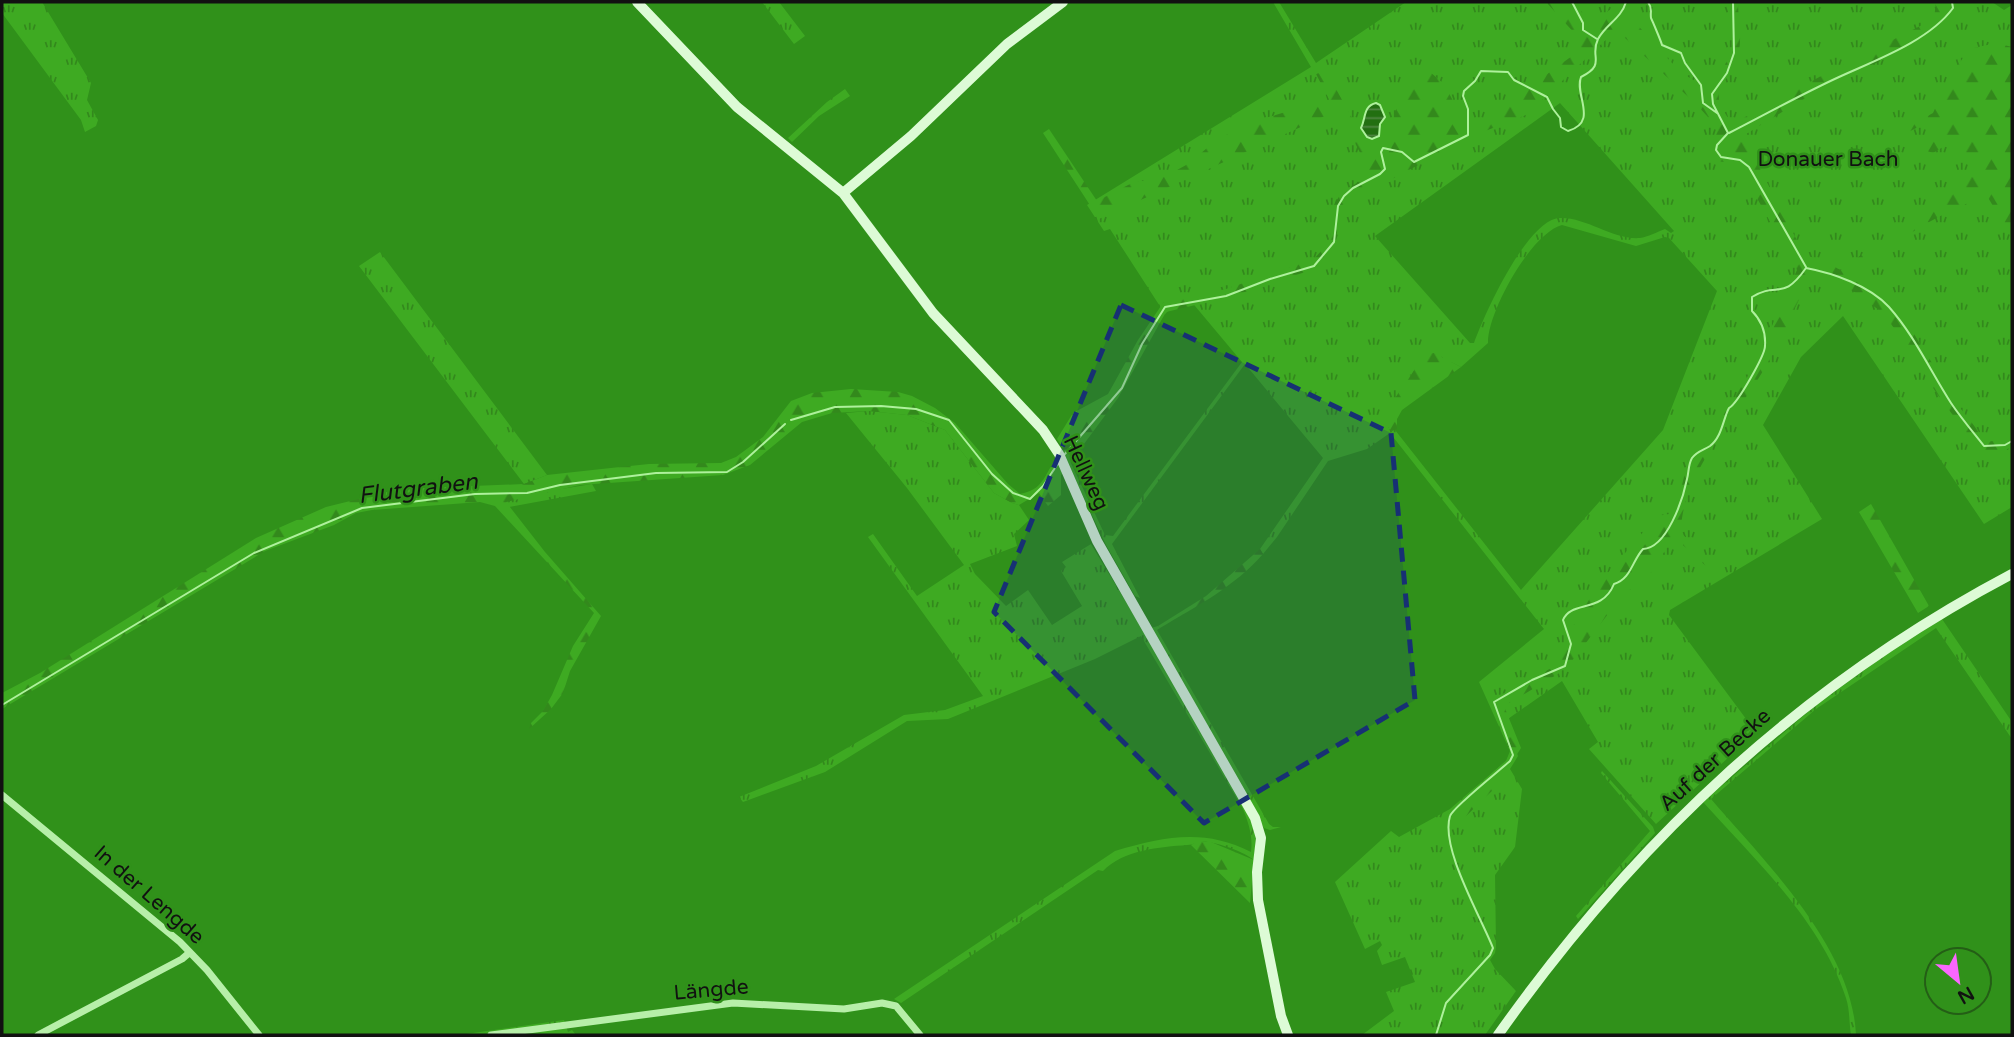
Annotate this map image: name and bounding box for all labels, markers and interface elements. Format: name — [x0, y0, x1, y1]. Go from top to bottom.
park label: Donauer Bach — [1757, 147, 1899, 172]
street label: Hellweg — [1058, 432, 1114, 514]
water label: Flutgraben — [357, 468, 480, 510]
street label: Auf der Becke — [1654, 703, 1776, 816]
street label: In der Lengde — [89, 840, 209, 950]
north arrow — [1923, 946, 1993, 1016]
street label: Längde — [673, 974, 750, 1006]
text: N — [1954, 982, 1978, 1008]

